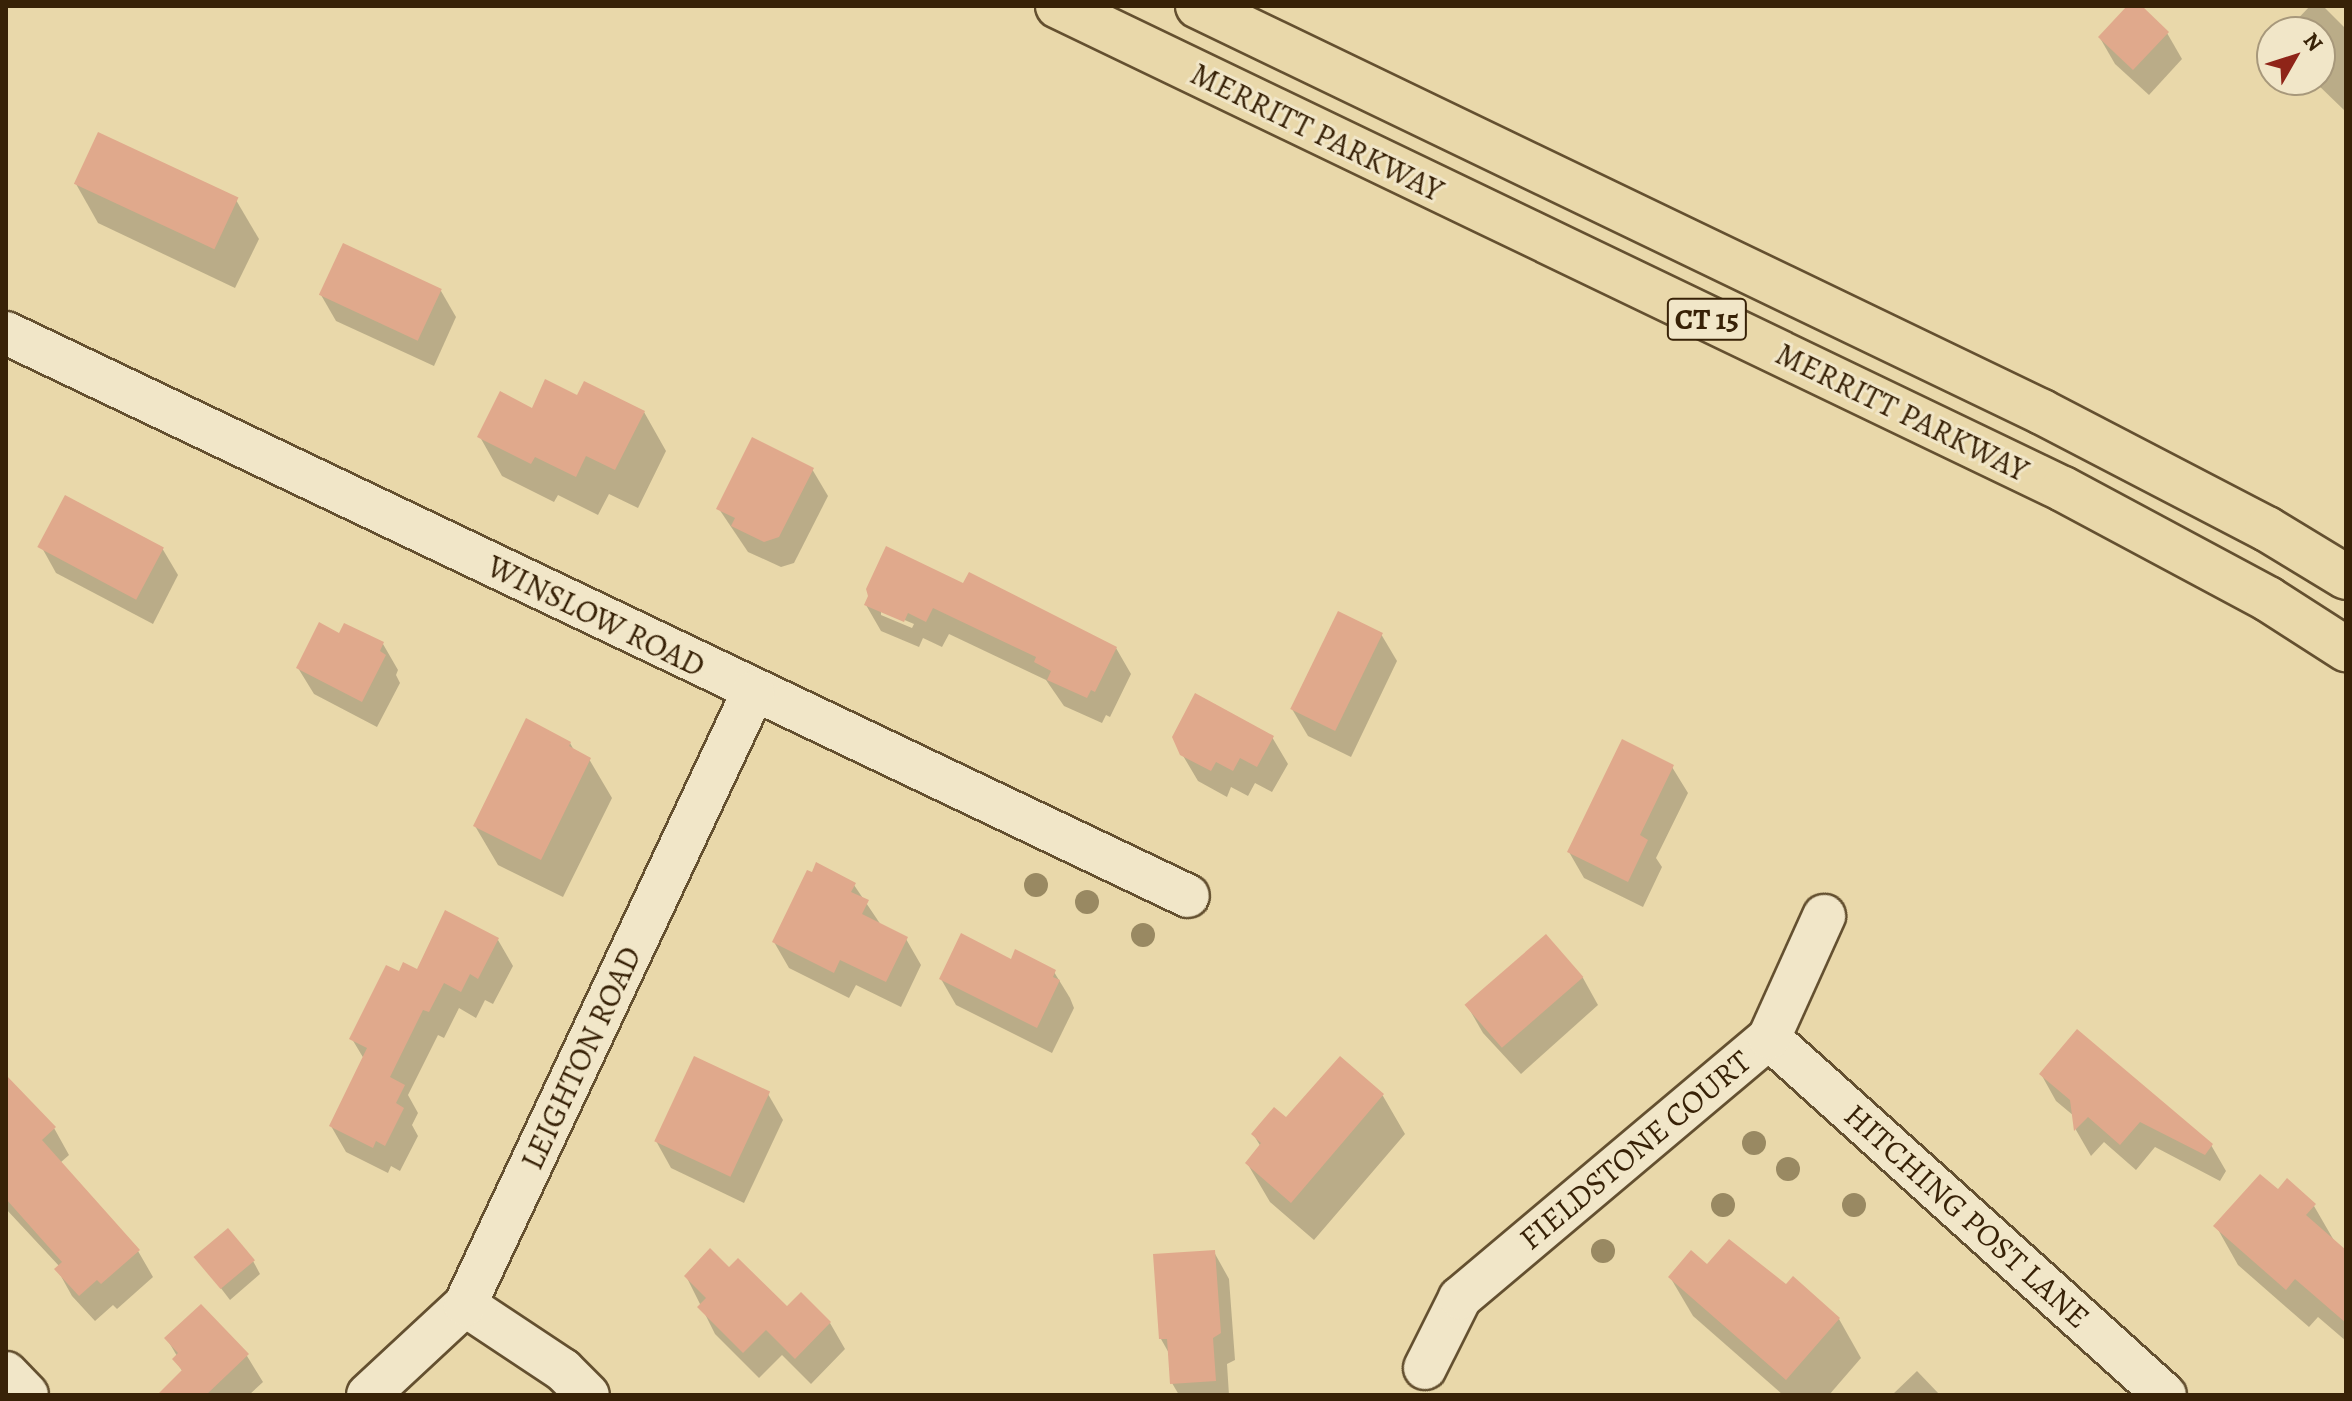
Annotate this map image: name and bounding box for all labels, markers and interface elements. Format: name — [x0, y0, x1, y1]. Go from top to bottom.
north arrow — [2256, 16, 2336, 96]
text: N — [2296, 26, 2330, 58]
street label: MERRITT PARKWAY — [1185, 54, 1449, 210]
road number: CT 15 — [1665, 293, 1749, 345]
street label: MERRITT PARKWAY — [1770, 334, 2034, 490]
street label: WINSLOW ROAD — [481, 547, 711, 685]
street label: LEIGHTON ROAD — [513, 940, 649, 1176]
street label: FIELDSTONE COURT — [1512, 1042, 1758, 1258]
street label: HITCHING POST LANE — [1836, 1096, 2098, 1336]

